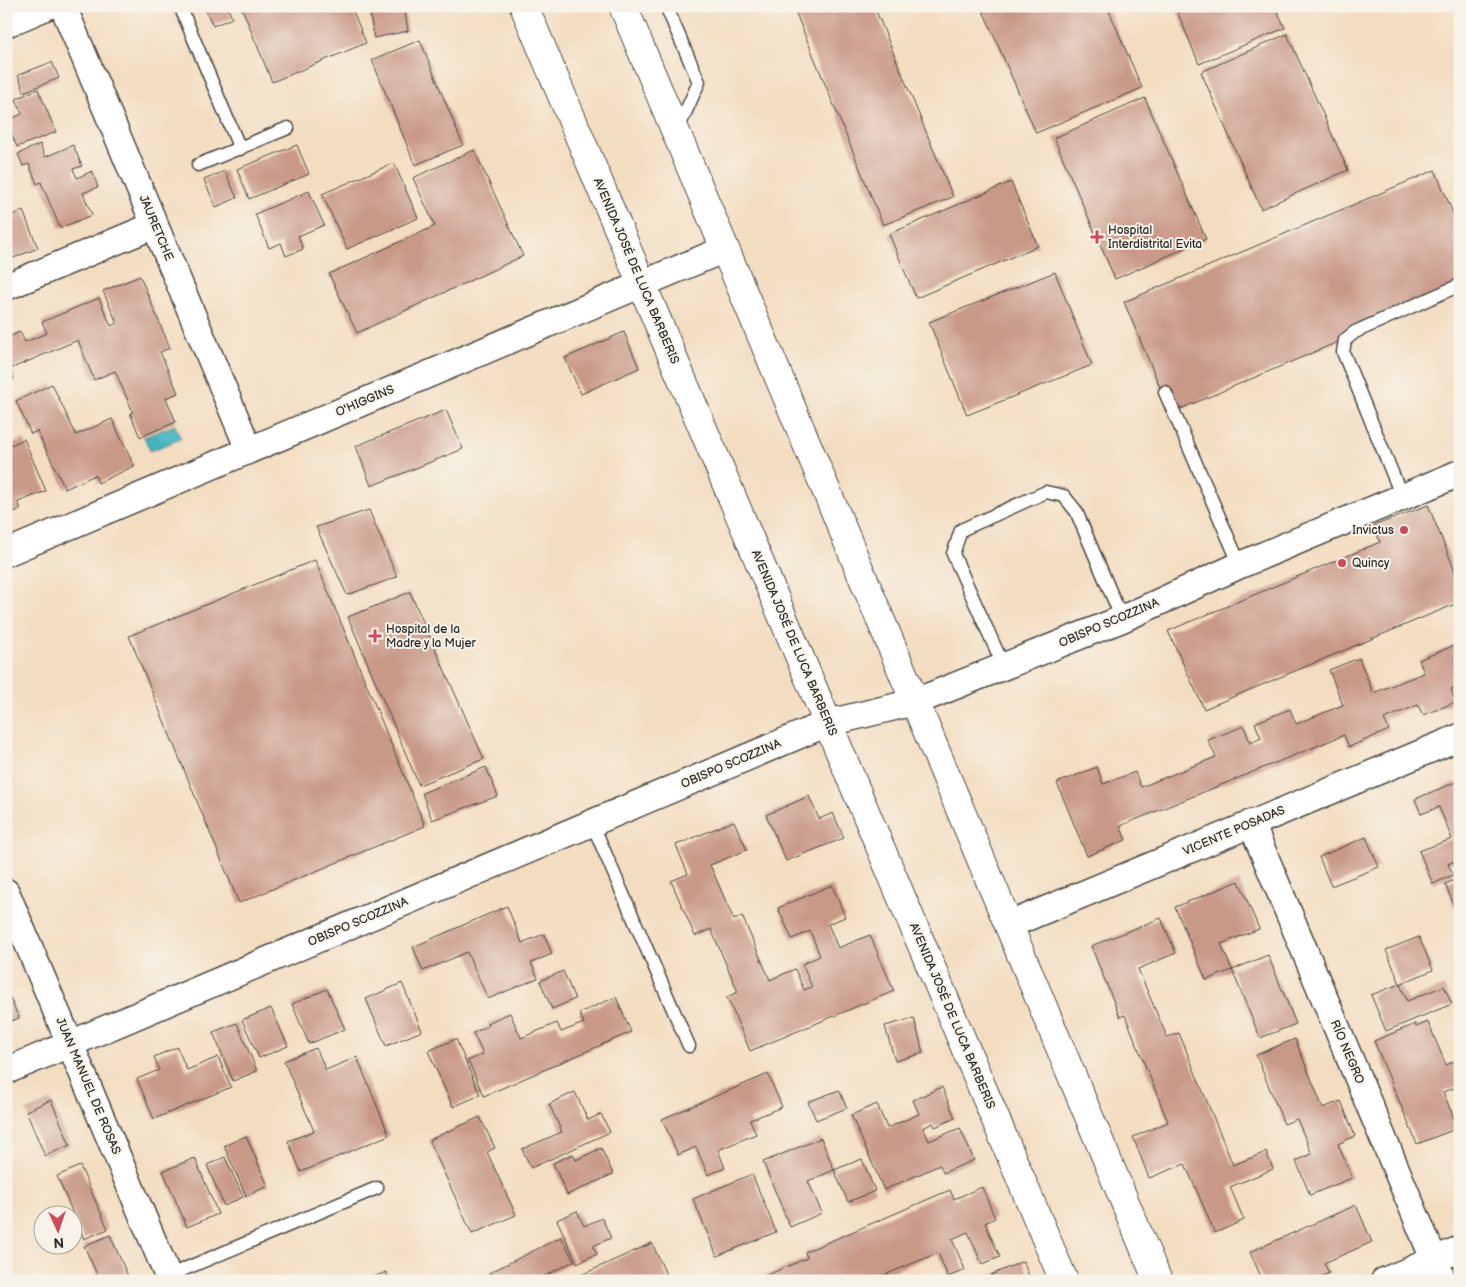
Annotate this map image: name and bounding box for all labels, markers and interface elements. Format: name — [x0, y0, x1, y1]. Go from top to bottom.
street label: AVENIDA JOSÉ DE LUCA BARBERIS — [590, 175, 683, 366]
street label: JAURETCHE — [135, 193, 177, 263]
place label: Hospital Interdistrital Evita — [1108, 223, 1202, 252]
marker: Hospital Interdistrital Evita — [1090, 230, 1104, 244]
street label: O'HIGGINS — [333, 382, 397, 420]
place label: Invictus — [1352, 523, 1394, 538]
marker: Invictus — [1398, 524, 1410, 536]
street label: AVENIDA JOSÉ DE LUCA BARBERIS — [748, 547, 841, 738]
place label: Quincy — [1352, 556, 1390, 571]
marker: Quincy — [1336, 557, 1348, 569]
street label: OBISPO SCOZZINA — [1057, 595, 1162, 651]
place label: Hospital de la Madre y la Mujer — [386, 622, 477, 651]
marker: Hospital de la Madre y la Mujer — [368, 629, 382, 643]
street label: OBISPO SCOZZINA — [679, 736, 784, 792]
street label: VICENTE POSADAS — [1181, 803, 1287, 859]
street label: OBISPO SCOZZINA — [306, 894, 411, 950]
street label: AVENIDA JOSÉ DE LUCA BARBERIS — [906, 920, 999, 1111]
street label: JUAN MANUEL DE ROSAS — [52, 1015, 124, 1157]
street label: RÍO NEGRO — [1327, 1017, 1369, 1086]
north arrow — [32, 1204, 82, 1254]
text: N — [53, 1234, 64, 1251]

